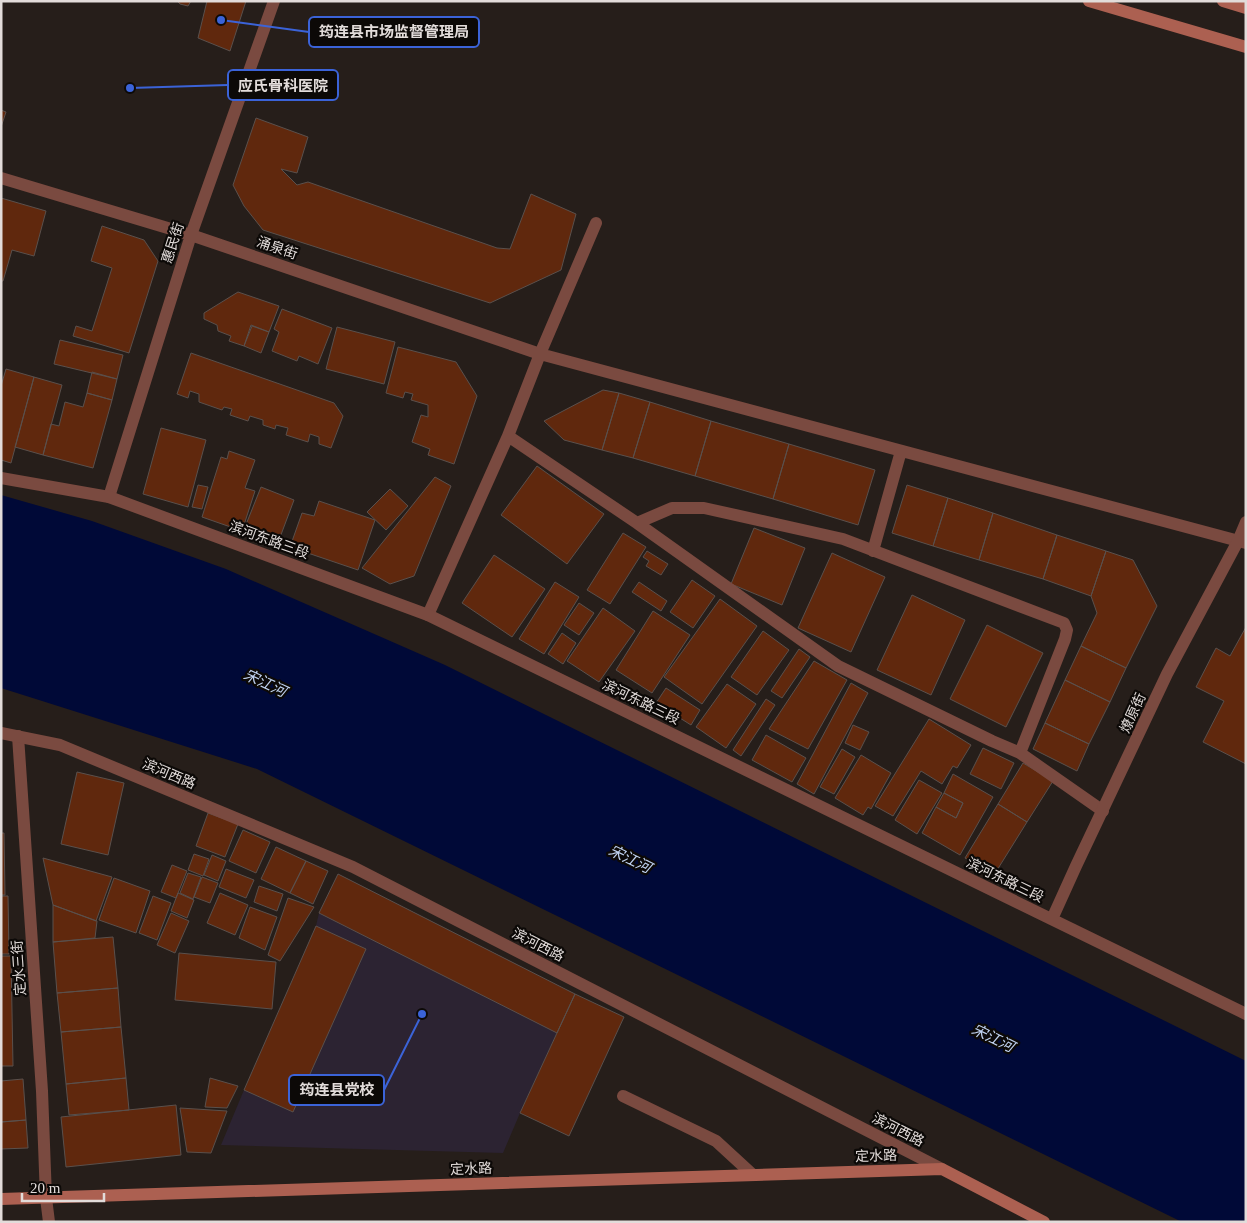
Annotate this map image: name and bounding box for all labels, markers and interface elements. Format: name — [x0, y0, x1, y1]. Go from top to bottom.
callout: 筠连县市场监督管理局 — [309, 17, 479, 47]
text: 筠连县市场监督管理局 — [319, 23, 469, 40]
callout: 应氏骨科医院 — [228, 70, 338, 100]
text: 应氏骨科医院 — [238, 78, 328, 94]
street label: 惠民街 — [159, 221, 187, 265]
street label: 涌泉街 — [255, 233, 300, 262]
street label: 滨河东路三段 — [227, 519, 311, 561]
water label: 宋江河 — [241, 666, 291, 701]
street label: 滨河东路三段 — [600, 677, 682, 727]
street label: 燎原街 — [1116, 690, 1149, 735]
street label: 滨河西路 — [140, 756, 198, 792]
water label: 宋江河 — [606, 842, 656, 877]
street label: 滨河东路三段 — [964, 855, 1046, 905]
street label: 滨河西路 — [510, 926, 566, 964]
street label: 定水三街 — [10, 940, 28, 996]
water label: 宋江河 — [969, 1021, 1019, 1056]
callout: 筠连县党校 — [289, 1075, 384, 1105]
text: 筠连县党校 — [299, 1081, 375, 1098]
street label: 滨河西路 — [870, 1111, 926, 1149]
street label: 定水路 — [855, 1148, 897, 1164]
street label: 定水路 — [450, 1161, 492, 1177]
scale bar — [22, 1170, 105, 1202]
text: 20 m — [30, 1180, 61, 1196]

